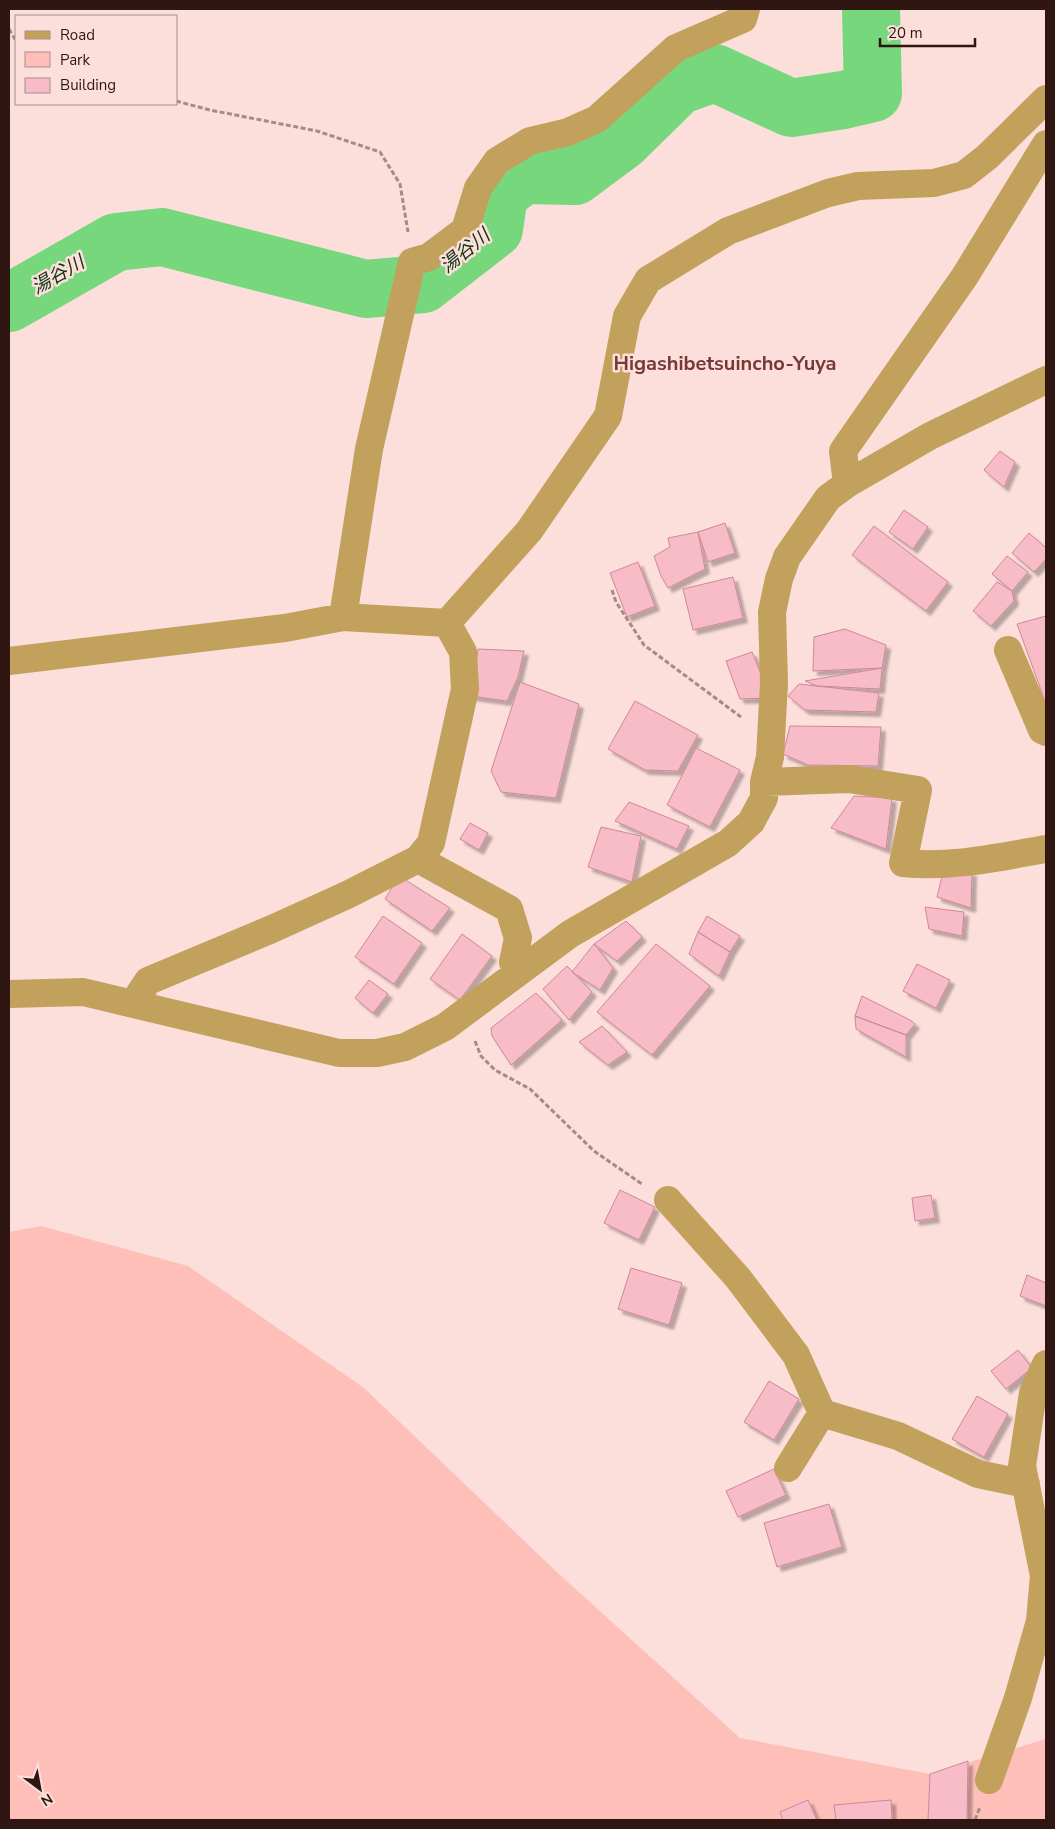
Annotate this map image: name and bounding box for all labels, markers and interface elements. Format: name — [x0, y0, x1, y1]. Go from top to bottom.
legend — [15, 15, 178, 105]
scale bar — [880, 15, 975, 47]
text: 20 m — [888, 23, 923, 43]
text: Road — [60, 25, 95, 45]
text: Park — [60, 50, 90, 70]
text: Building — [60, 75, 116, 95]
water label: 湯谷川 — [435, 222, 497, 279]
water label: 湯谷川 — [27, 248, 91, 301]
district label: Higashibetsuincho-Yuya — [613, 350, 837, 377]
north arrow — [15, 1764, 65, 1814]
text: N — [37, 1789, 56, 1810]

